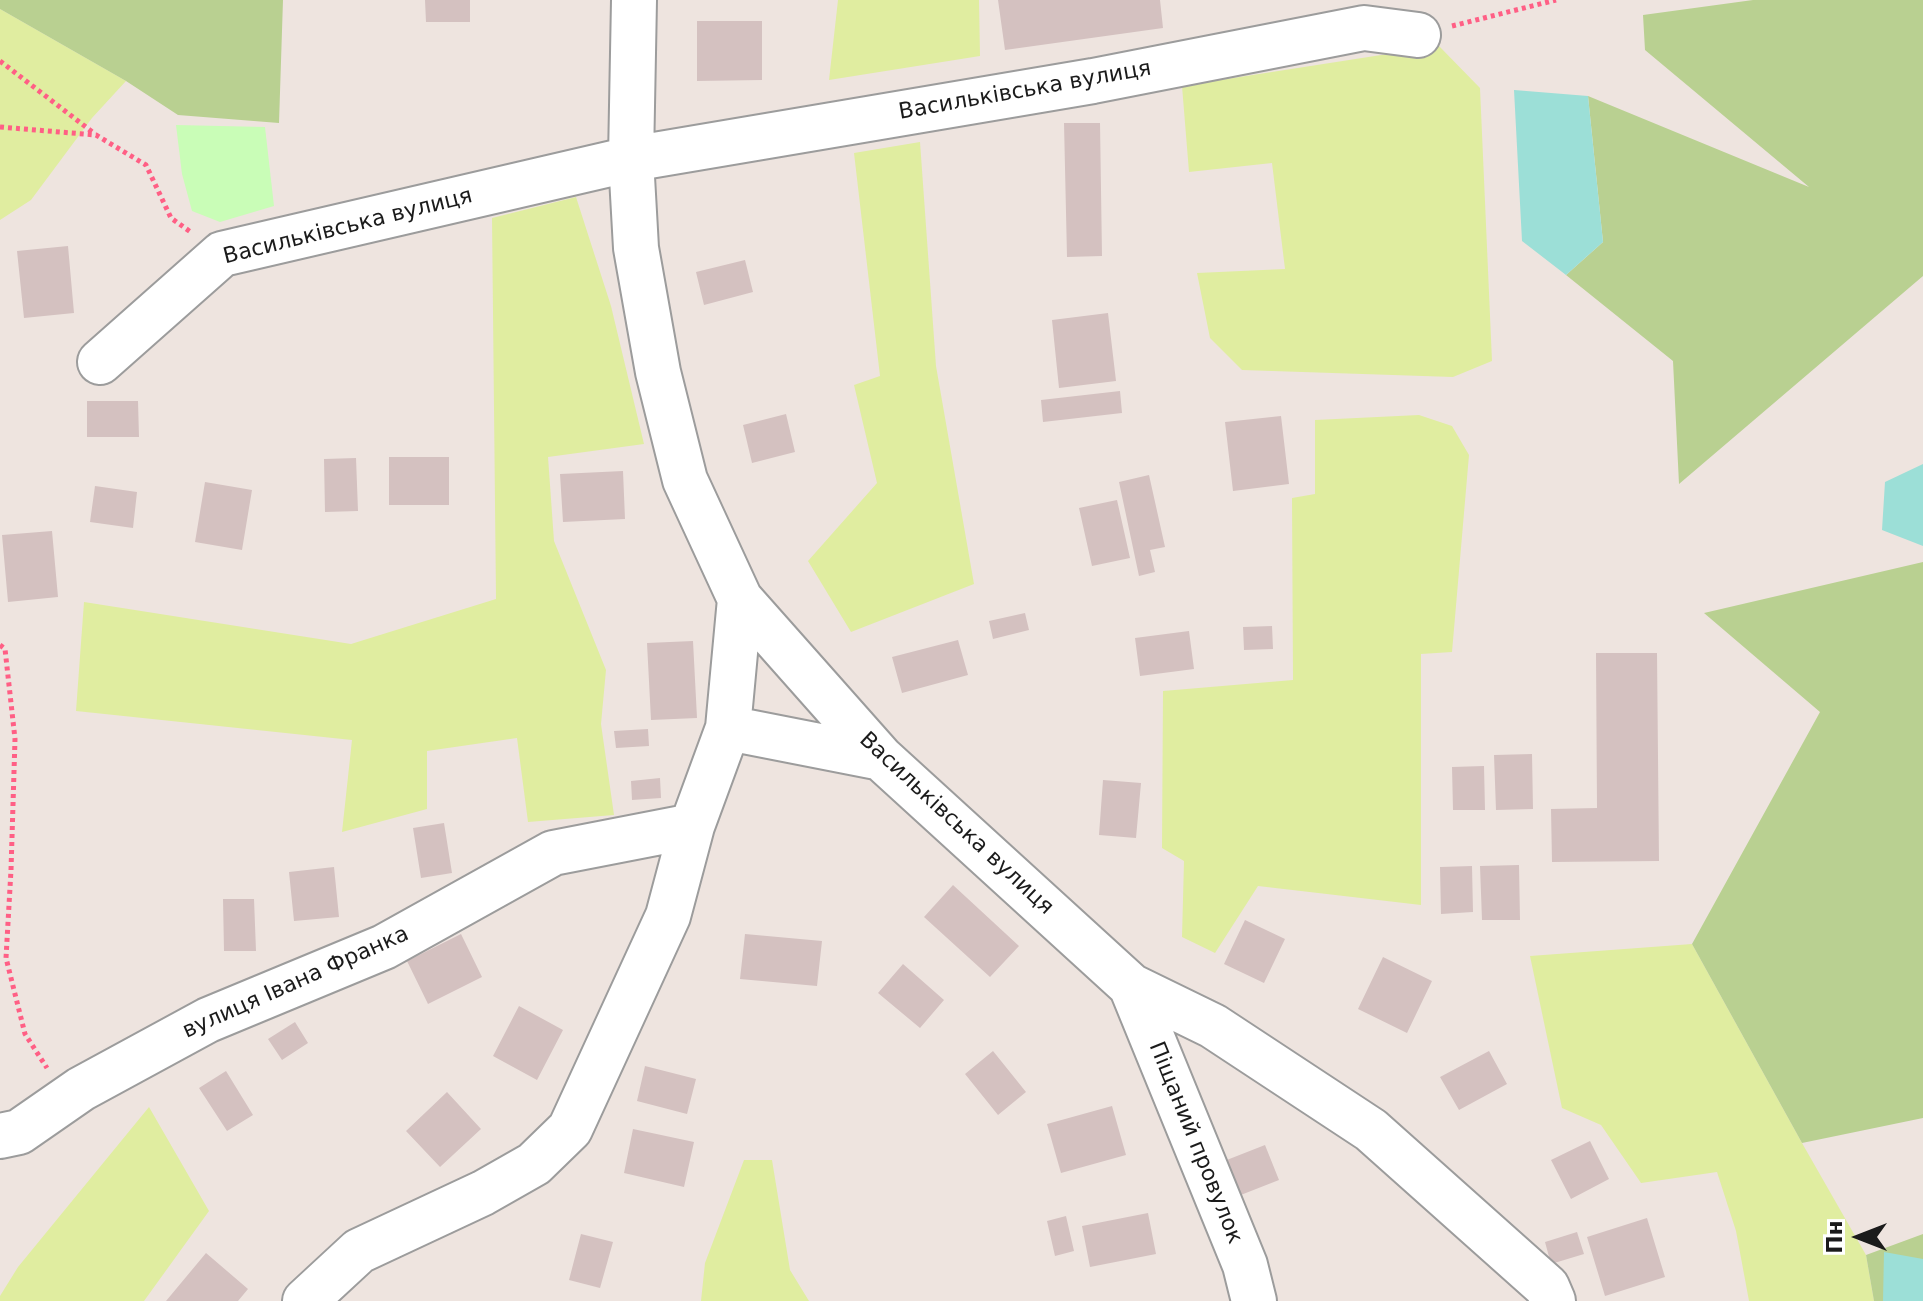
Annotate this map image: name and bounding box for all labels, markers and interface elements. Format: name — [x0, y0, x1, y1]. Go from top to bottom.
street label: Васильківська вулиця — [897, 56, 1153, 126]
street label: Васильківська вулиця — [221, 183, 475, 271]
street label: Васильківська вулиця — [853, 727, 1059, 921]
street label: вулиця Івана Франка — [179, 921, 413, 1045]
street label: Піщаний провулок — [1142, 1038, 1248, 1248]
north arrow — [1819, 1197, 1899, 1277]
text: Пн — [1822, 1220, 1847, 1254]

